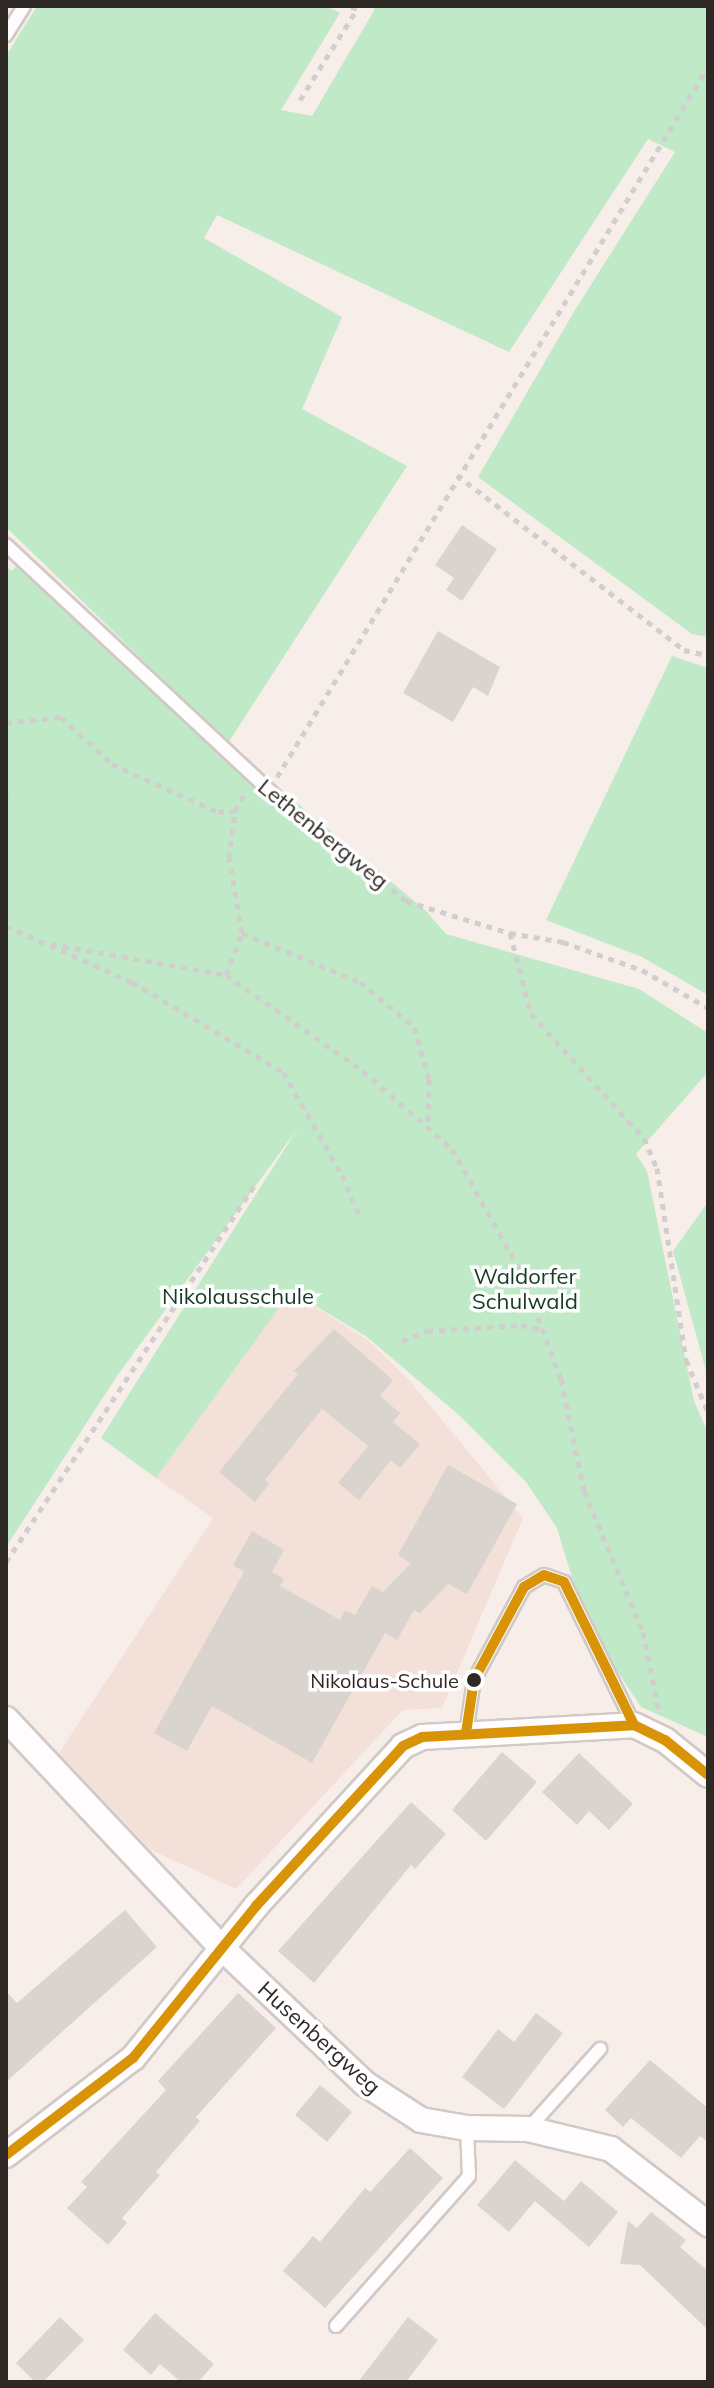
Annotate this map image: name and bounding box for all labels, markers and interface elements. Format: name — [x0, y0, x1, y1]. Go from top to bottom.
street label: Lethenbergweg — [253, 773, 393, 895]
park label: Waldorfer Schulwald — [472, 1263, 578, 1314]
park label: Nikolausschule — [162, 1284, 314, 1310]
place label: Nikolaus-Schule — [310, 1668, 459, 1692]
marker: Nikolaus-Schule — [466, 1672, 482, 1688]
street label: Husenbergweg — [252, 1976, 386, 2100]

